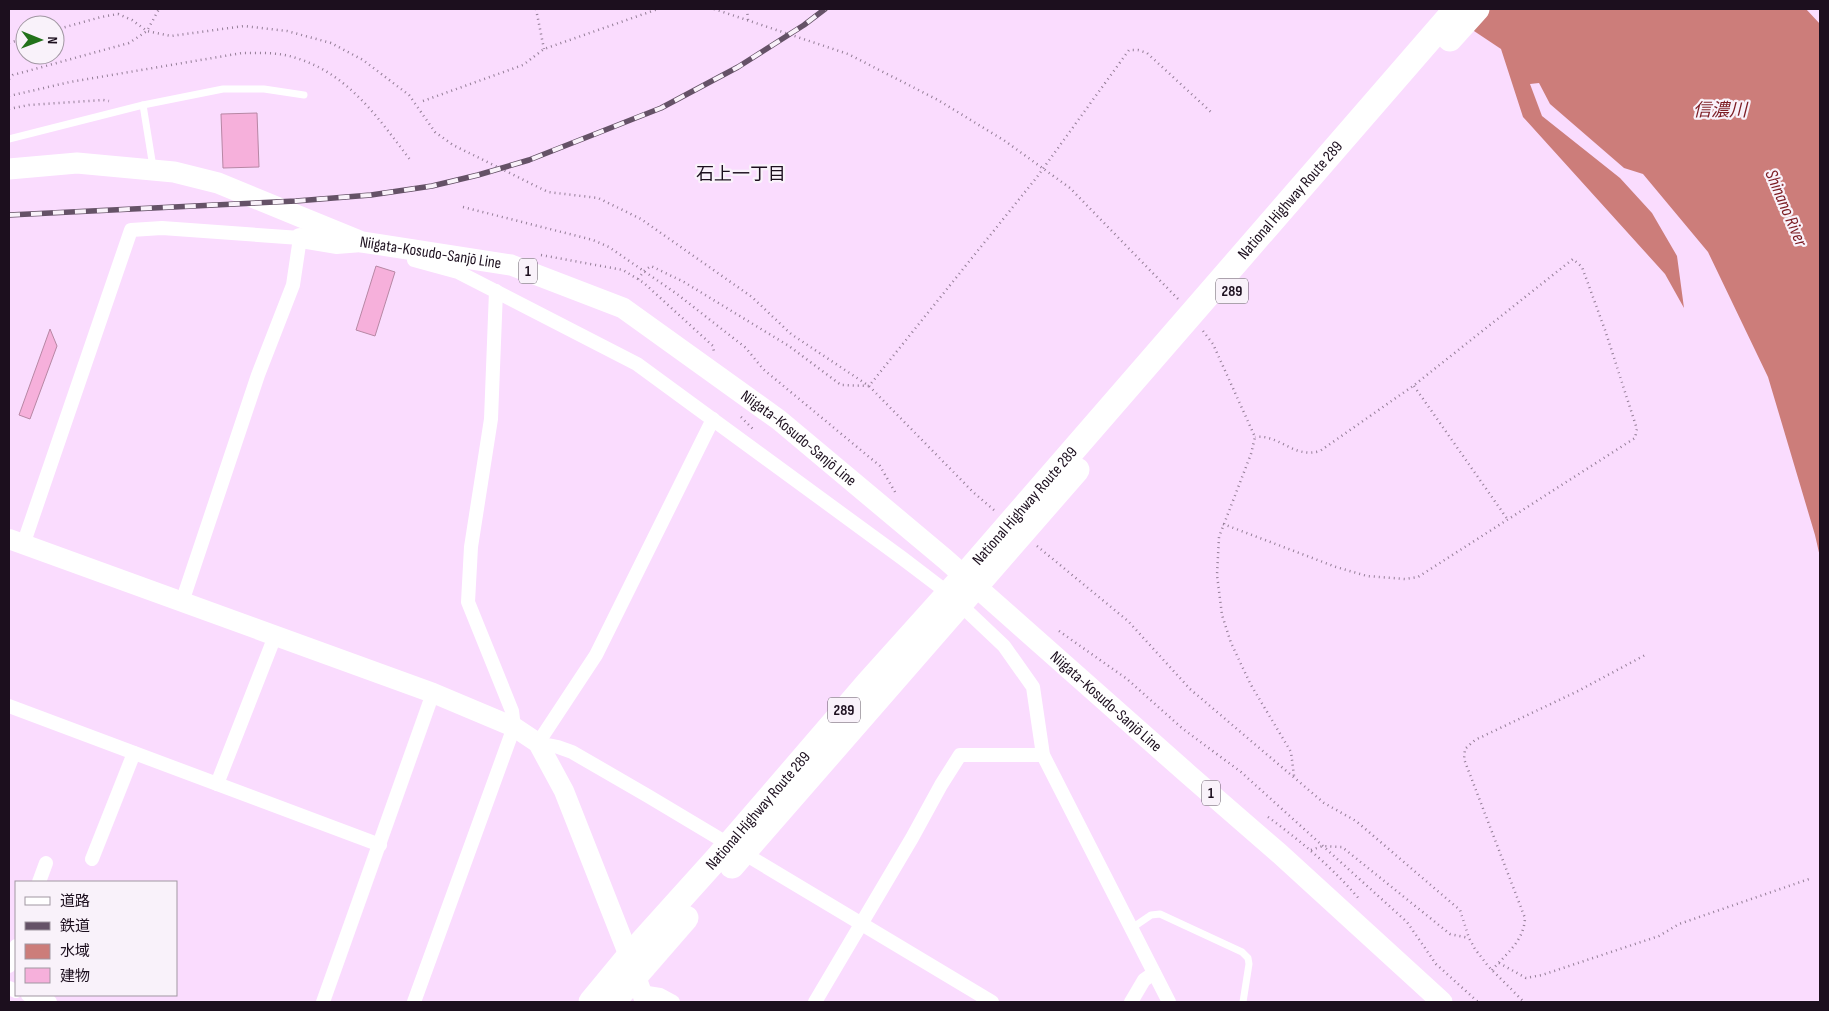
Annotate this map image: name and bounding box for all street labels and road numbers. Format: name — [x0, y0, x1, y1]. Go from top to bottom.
street label: National Highway Route 289 — [1234, 137, 1347, 263]
street label: Niigata-Kosudo-Sanjō Line — [359, 232, 502, 273]
road number: 1 — [519, 258, 537, 284]
road number: 289 — [1216, 278, 1248, 304]
street label: Niigata-Kosudo-Sanjō Line — [737, 386, 860, 490]
street label: National Highway Route 289 — [968, 443, 1081, 569]
street label: Niigata-Kosudo-Sanjō Line — [1046, 647, 1166, 756]
road number: 289 — [828, 698, 860, 722]
street label: National Highway Route 289 — [702, 748, 814, 874]
road number: 1 — [1202, 780, 1220, 806]

